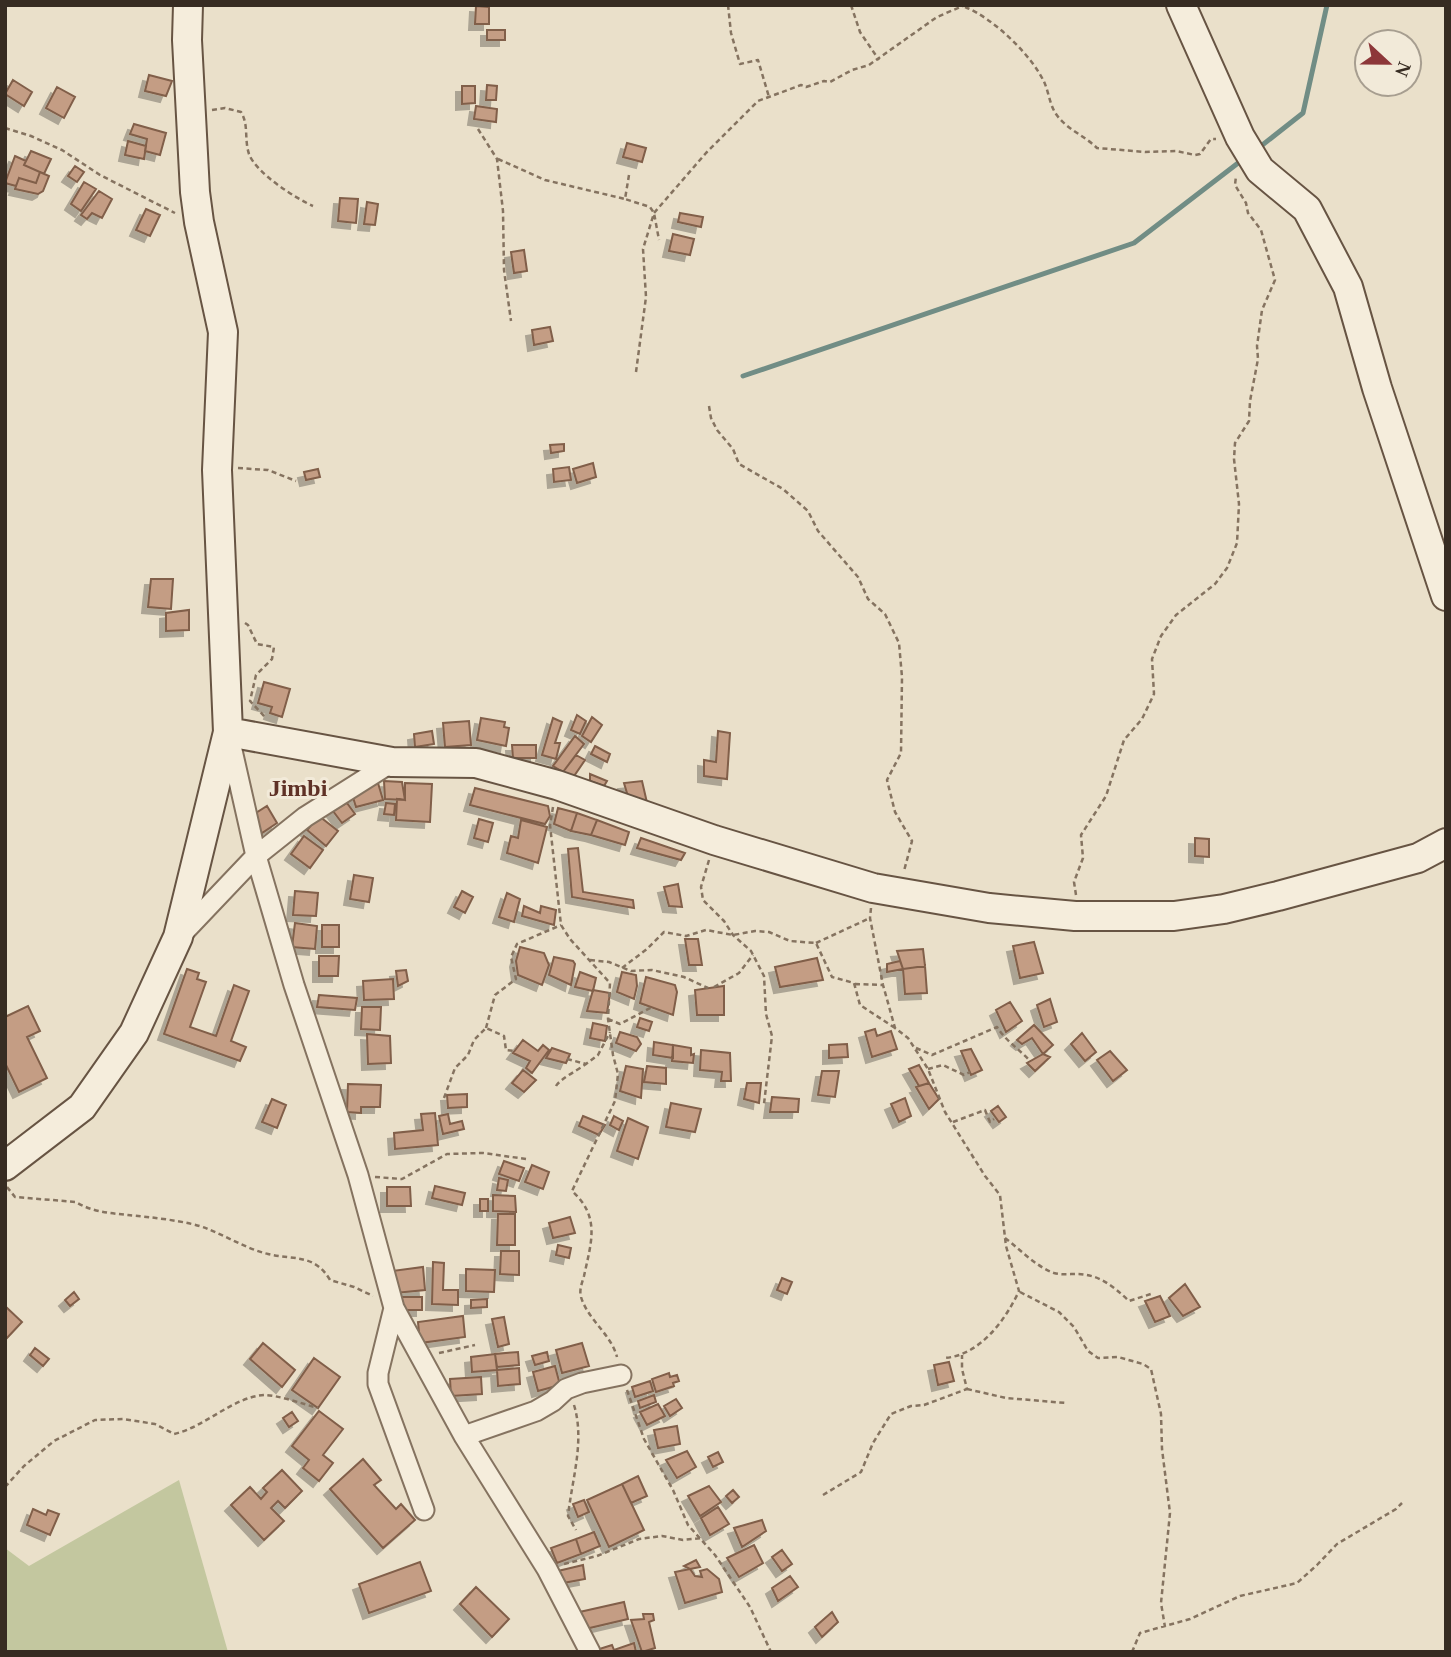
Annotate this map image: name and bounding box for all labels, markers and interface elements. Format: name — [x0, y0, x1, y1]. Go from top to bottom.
north arrow — [1353, 28, 1423, 98]
text: N — [1391, 59, 1416, 80]
district label: Jimbi — [269, 775, 328, 801]

